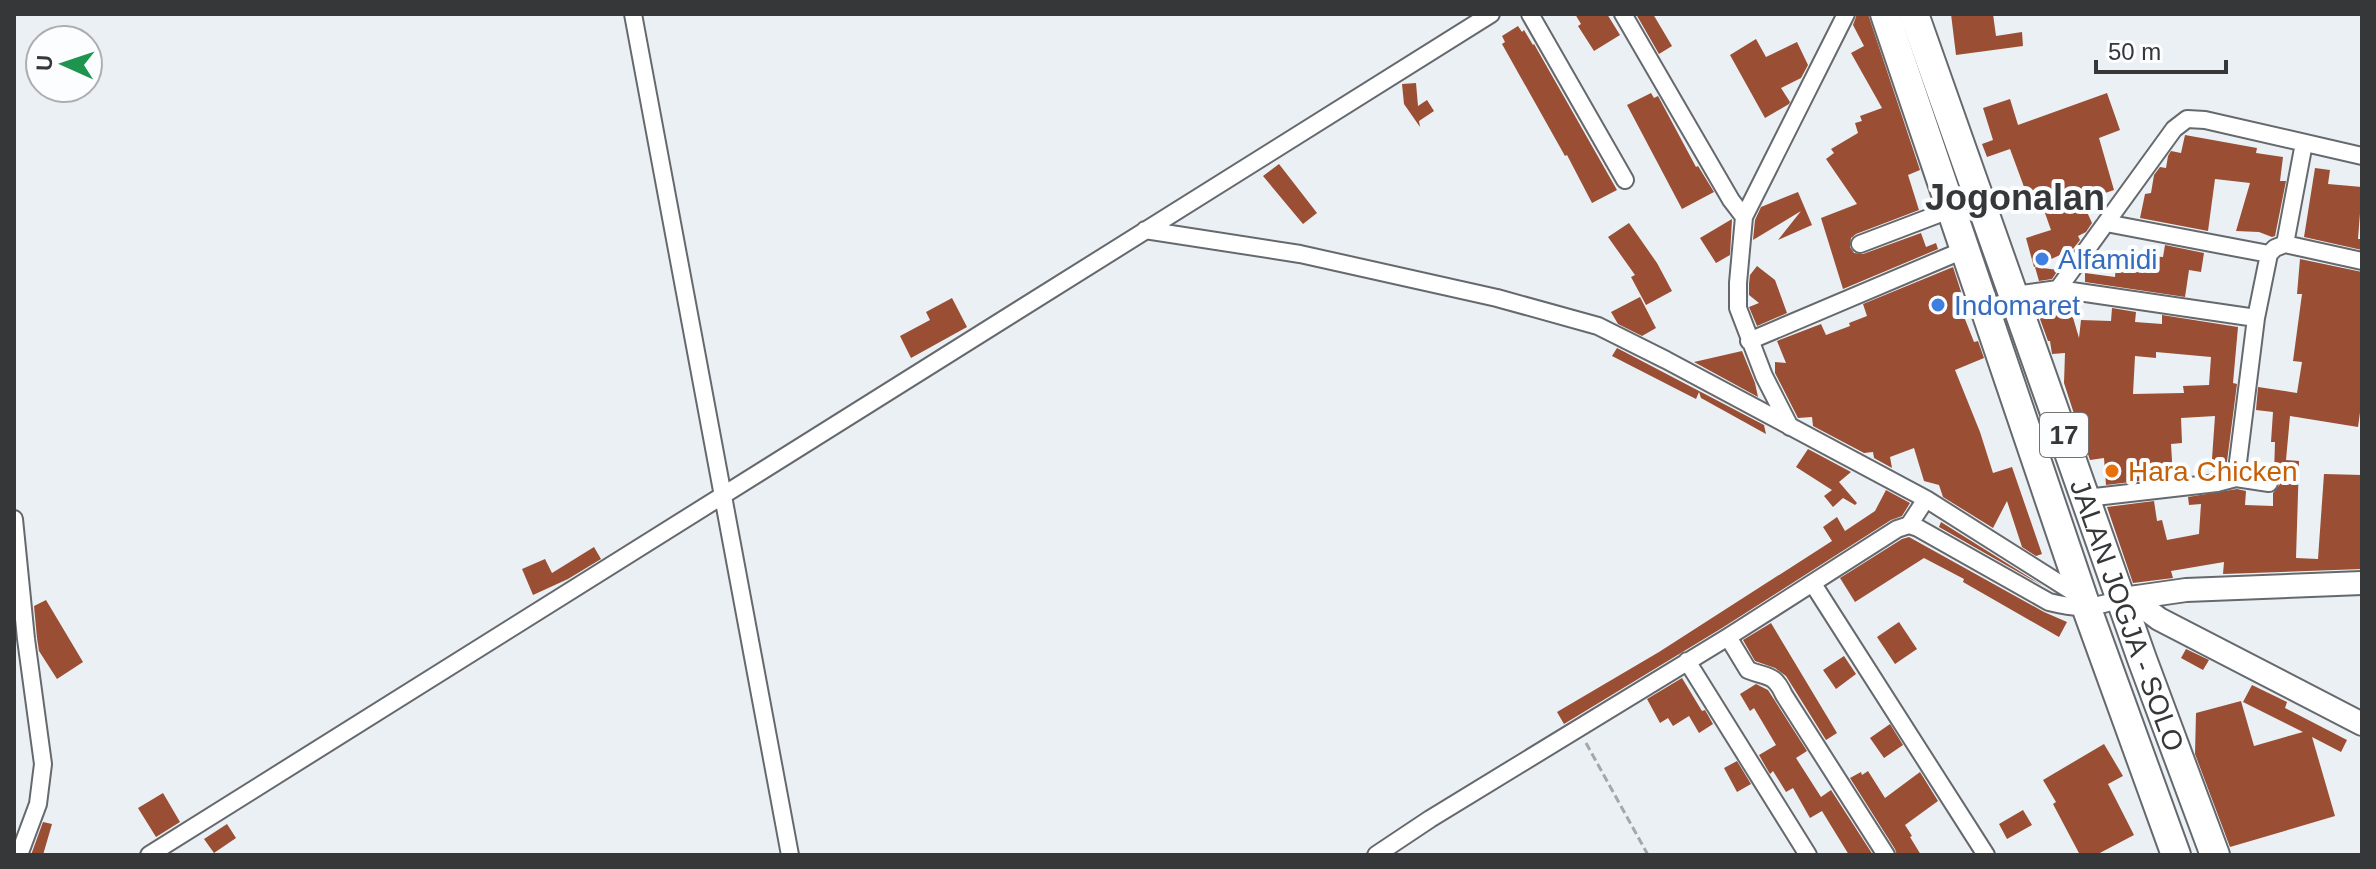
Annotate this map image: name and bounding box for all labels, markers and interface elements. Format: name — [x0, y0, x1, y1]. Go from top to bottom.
north arrow — [24, 24, 104, 104]
scale bar — [2096, 24, 2226, 74]
text: 50 m — [2108, 38, 2161, 65]
text: U — [32, 54, 57, 72]
district label: Jogonalan — [1925, 177, 2105, 218]
place label: Alfamidi — [2058, 244, 2158, 275]
marker: Alfamidi — [2033, 250, 2051, 268]
place label: Indomaret — [1954, 290, 2080, 321]
marker: Indomaret — [1929, 296, 1947, 314]
road number: 17 — [2040, 413, 2088, 457]
place label: Hara Chicken — [2128, 456, 2298, 487]
marker: Hara Chicken — [2103, 462, 2121, 480]
street label: JALAN JOGJA - SOLO — [2064, 476, 2190, 756]

